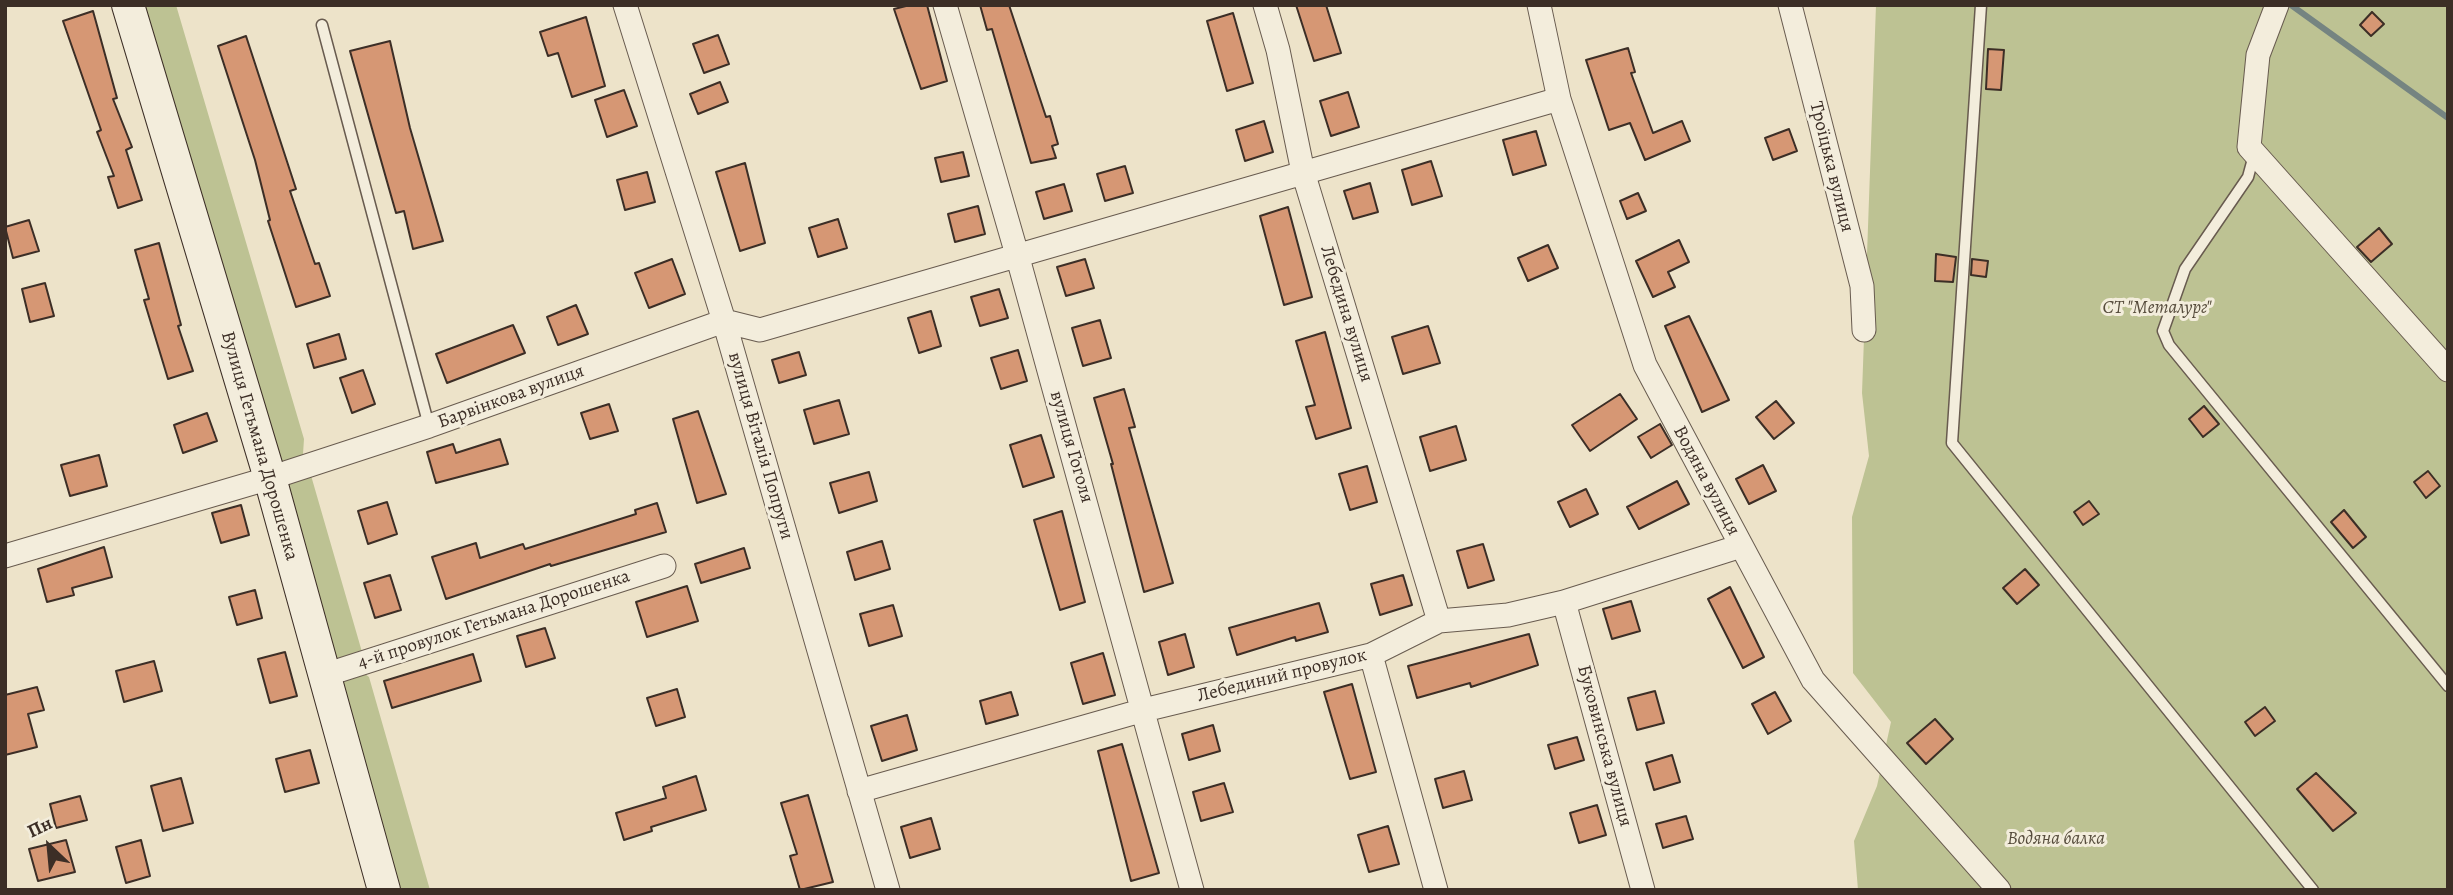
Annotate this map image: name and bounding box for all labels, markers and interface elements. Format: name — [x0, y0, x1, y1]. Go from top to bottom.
street label: Троїцька вулиця — [1804, 99, 1858, 235]
street label: Лебедина вулиця — [1314, 243, 1378, 385]
park label: СТ "Металург" — [2102, 297, 2212, 319]
street label: Вулиця Гетьмана Дорошенка — [215, 329, 303, 563]
street label: вулиця Віталія Попруги — [722, 350, 798, 542]
street label: Барвінкова вулиця — [435, 360, 587, 434]
street label: вулиця Гоголя — [1044, 388, 1098, 506]
street label: Водяна вулиця — [1668, 422, 1744, 540]
street label: 4-й провулок Гетьмана Дорошенка — [355, 565, 633, 675]
street label: Лебединий провулок — [1195, 644, 1369, 708]
street label: Буковинська вулиця — [1571, 663, 1637, 829]
text: Пн — [23, 810, 57, 844]
north arrow — [14, 811, 84, 881]
park label: Водяна балка — [2007, 828, 2105, 850]

